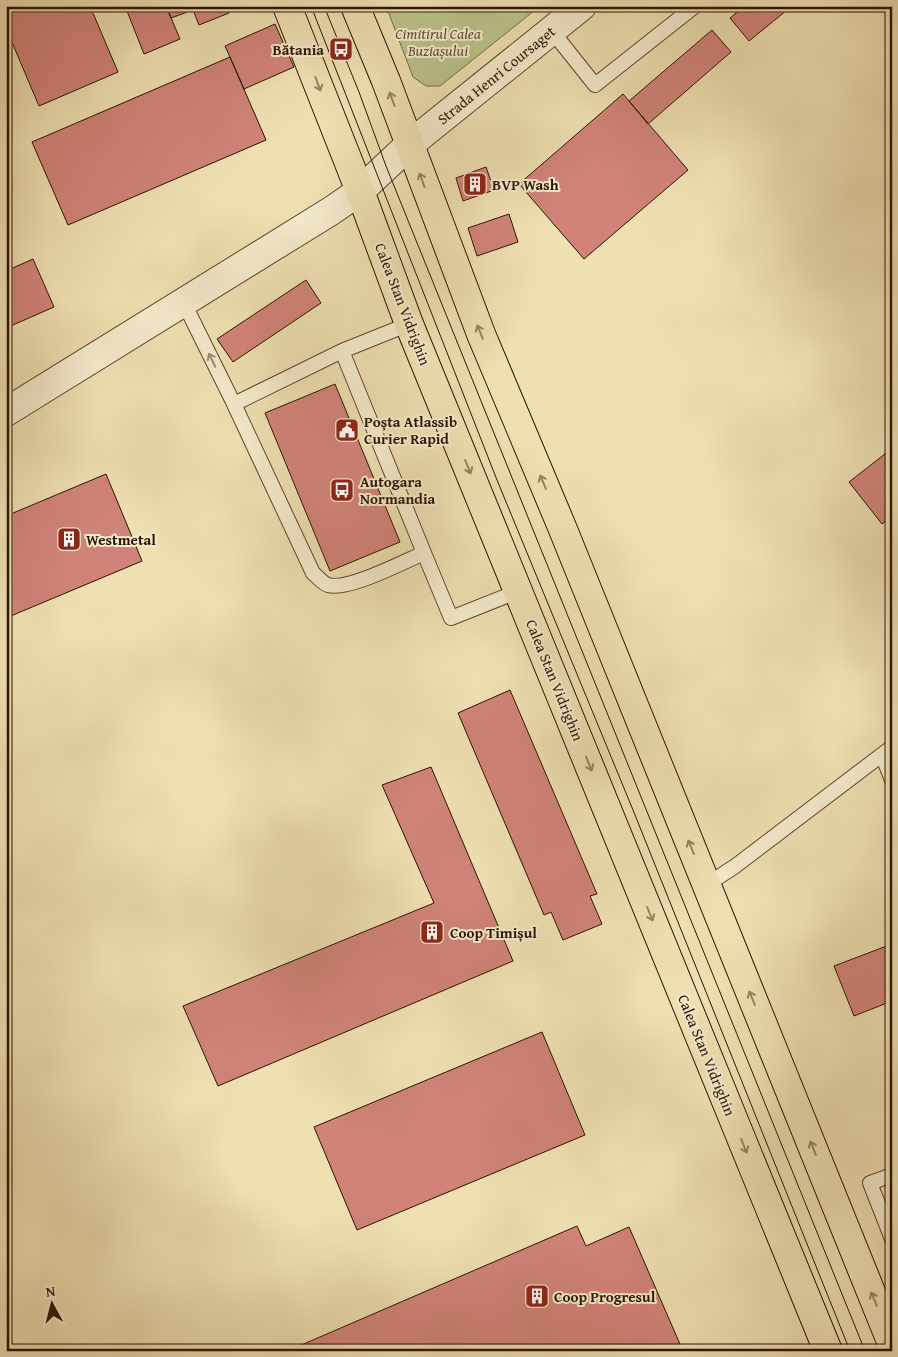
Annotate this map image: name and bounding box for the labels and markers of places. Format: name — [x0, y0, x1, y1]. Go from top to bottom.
bus stop icon: Bătania — [328, 36, 354, 62]
place label: Bătania — [272, 39, 324, 60]
building icon: BVP Wash — [462, 171, 488, 197]
place label: BVP Wash — [492, 174, 559, 195]
place label: Poșta Atlassib Curier Rapid — [364, 411, 457, 449]
public building icon: Poșta Atlassib Curier Rapid — [334, 417, 360, 443]
place label: Autogara Normandia — [360, 471, 436, 509]
bus stop icon: Autogara Normandia — [329, 477, 355, 503]
building icon: Westmetal — [56, 526, 82, 552]
place label: Westmetal — [86, 529, 156, 550]
building icon: Coop Timișul — [419, 919, 445, 945]
place label: Coop Timișul — [450, 922, 537, 943]
building icon: Coop Progresul — [524, 1283, 550, 1309]
place label: Coop Progresul — [554, 1286, 656, 1307]

